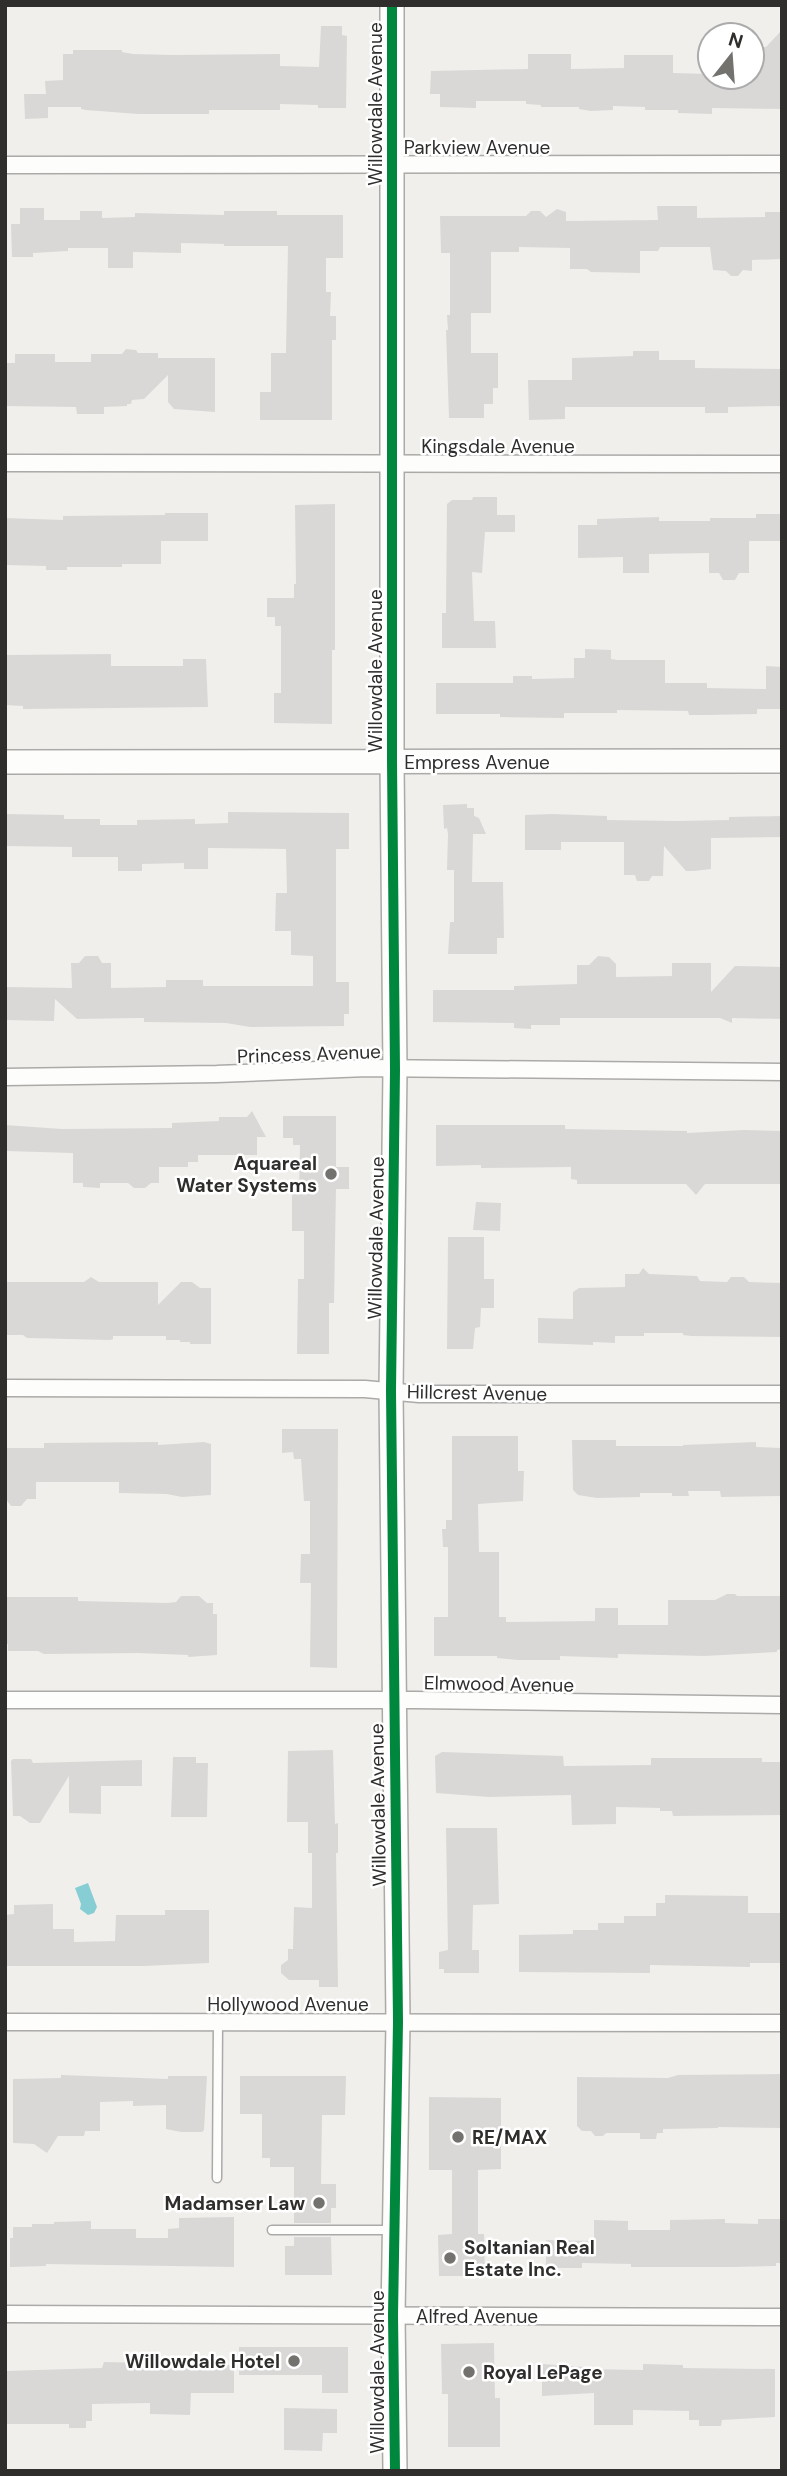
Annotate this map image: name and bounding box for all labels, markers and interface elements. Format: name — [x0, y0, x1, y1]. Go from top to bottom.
north arrow — [696, 21, 766, 91]
street label: Willowdale Avenue — [363, 22, 388, 186]
text: N — [726, 26, 746, 54]
street label: Parkview Avenue — [404, 135, 550, 160]
street label: Kingsdale Avenue — [421, 434, 575, 459]
street label: Willowdale Avenue — [363, 589, 388, 753]
street label: Empress Avenue — [404, 750, 550, 775]
street label: Princess Avenue — [237, 1039, 381, 1069]
place label: Aquareal Water Systems — [176, 1151, 317, 1198]
street label: Willowdale Avenue — [362, 1156, 390, 1320]
marker: Aquareal Water Systems — [323, 1166, 339, 1182]
street label: Hillcrest Avenue — [407, 1379, 547, 1407]
street label: Elmwood Avenue — [424, 1670, 574, 1698]
street label: Willowdale Avenue — [364, 1723, 392, 1887]
street label: Hollywood Avenue — [207, 1992, 369, 2017]
place label: RE/MAX — [472, 2125, 547, 2150]
marker: RE/MAX — [450, 2129, 466, 2145]
place label: Madamser Law — [165, 2191, 305, 2216]
marker: Madamser Law — [311, 2195, 327, 2211]
place label: Soltanian Real Estate Inc. — [464, 2235, 595, 2282]
marker: Soltanian Real Estate Inc. — [442, 2250, 458, 2266]
street label: Willowdale Avenue — [365, 2290, 390, 2454]
street label: Alfred Avenue — [416, 2304, 538, 2329]
place label: Willowdale Hotel — [125, 2349, 280, 2374]
marker: Willowdale Hotel — [286, 2353, 302, 2369]
place label: Royal LePage — [483, 2360, 603, 2385]
marker: Royal LePage — [461, 2364, 477, 2380]

